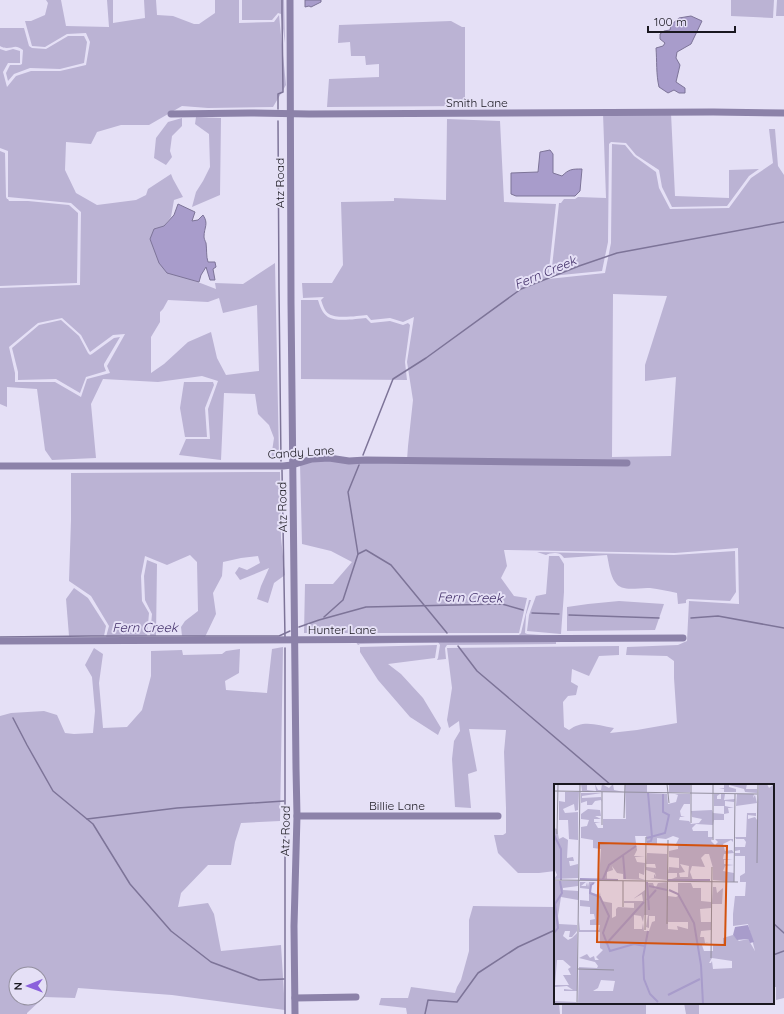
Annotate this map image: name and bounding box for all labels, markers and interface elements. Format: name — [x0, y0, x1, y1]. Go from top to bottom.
scale bar — [648, 8, 735, 34]
text: 100 m — [654, 14, 687, 29]
street label: Smith Lane — [446, 95, 508, 110]
street label: Atz Road — [272, 158, 287, 208]
water label: Fern Creek — [512, 251, 579, 292]
street label: Candy Lane — [267, 442, 335, 462]
street label: Atz Road — [274, 482, 290, 532]
water label: Fern Creek — [437, 588, 504, 606]
water label: Fern Creek — [112, 619, 179, 635]
street label: Hunter Lane — [308, 622, 376, 637]
inset map — [554, 784, 774, 1004]
street label: Billie Lane — [369, 798, 425, 813]
street label: Atz Road — [277, 806, 293, 856]
north arrow — [8, 966, 48, 1006]
text: N — [11, 982, 25, 990]

